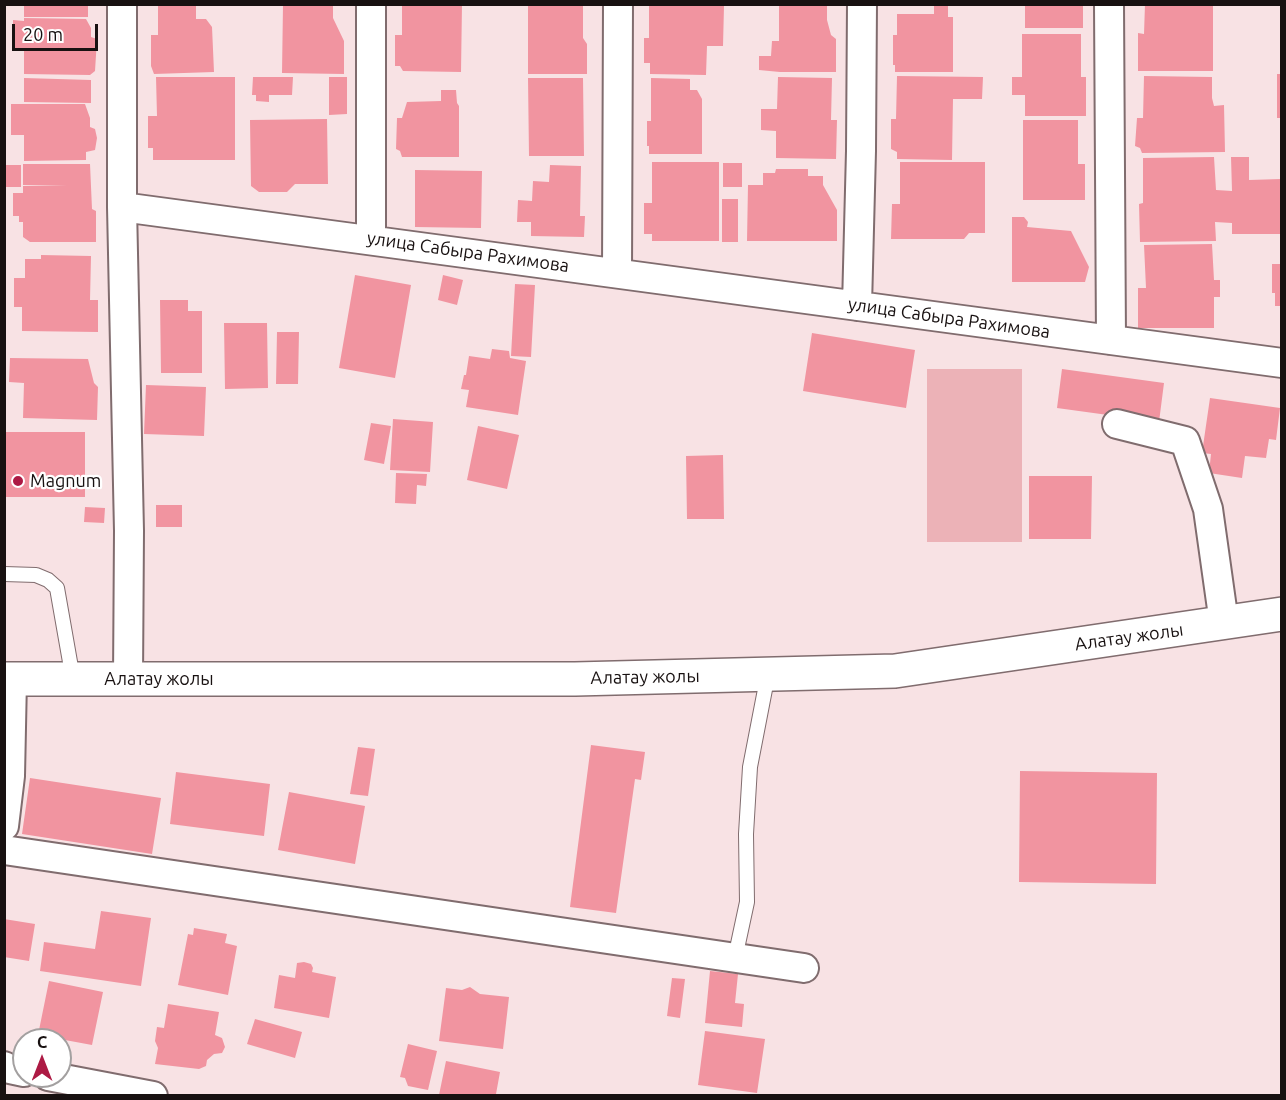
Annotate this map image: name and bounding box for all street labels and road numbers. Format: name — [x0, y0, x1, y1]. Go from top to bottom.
street label: улица Сабыра Рахимова — [366, 227, 570, 277]
street label: улица Сабыра Рахимова — [847, 293, 1051, 343]
street label: Алатау жолы — [1073, 619, 1185, 655]
street label: Алатау жолы — [590, 665, 700, 689]
street label: Алатау жолы — [104, 668, 214, 690]

